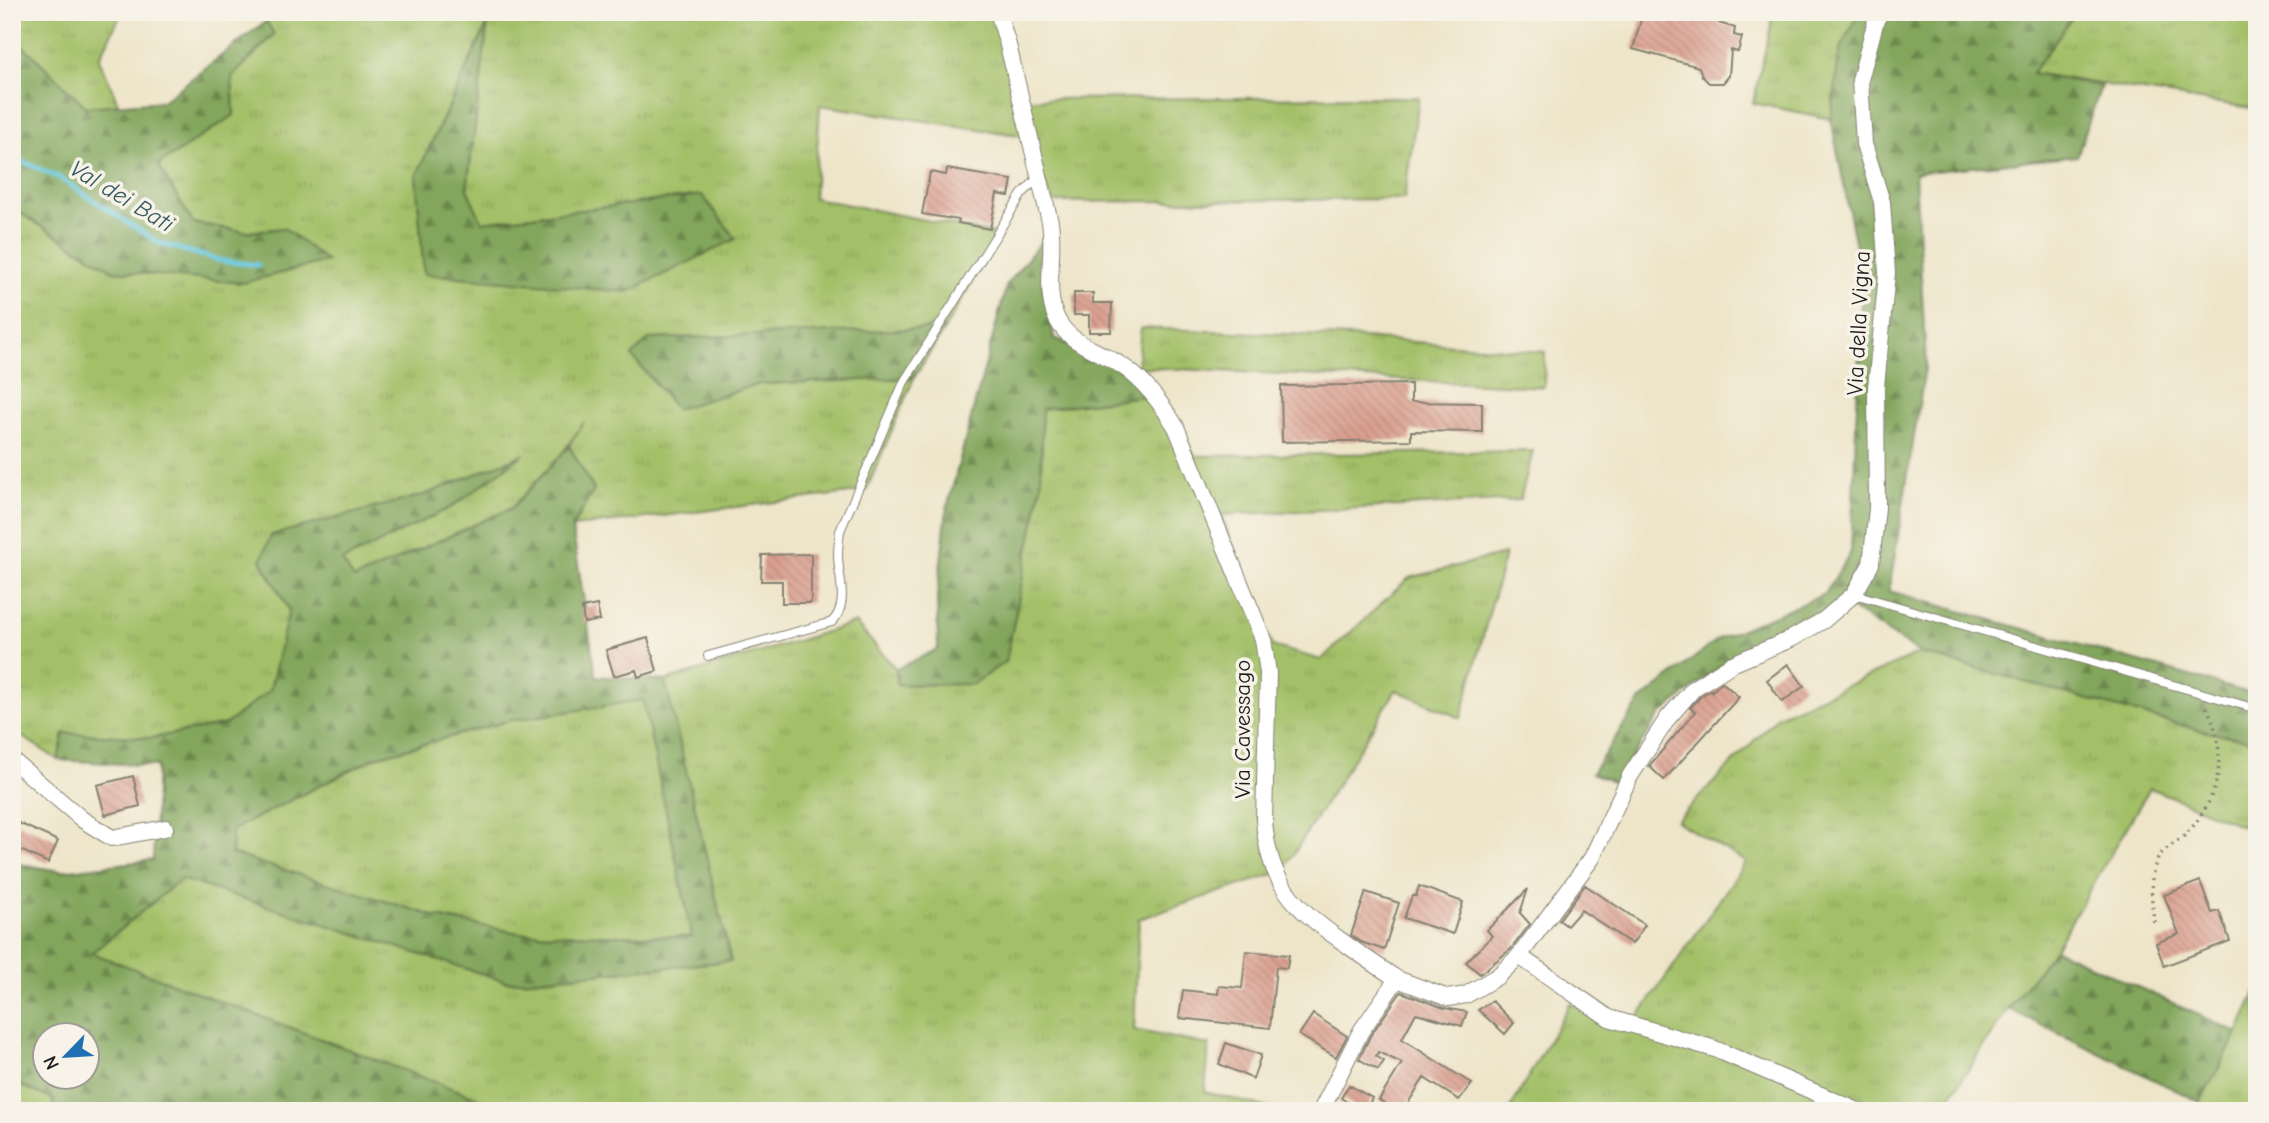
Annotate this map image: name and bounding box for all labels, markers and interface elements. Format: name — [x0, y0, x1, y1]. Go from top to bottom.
water label: Val dei Bati — [65, 154, 179, 238]
street label: Via della Vigna — [1841, 250, 1876, 396]
street label: Via Cavessago — [1229, 659, 1256, 799]
north arrow — [32, 1021, 102, 1092]
text: N — [39, 1052, 64, 1073]

